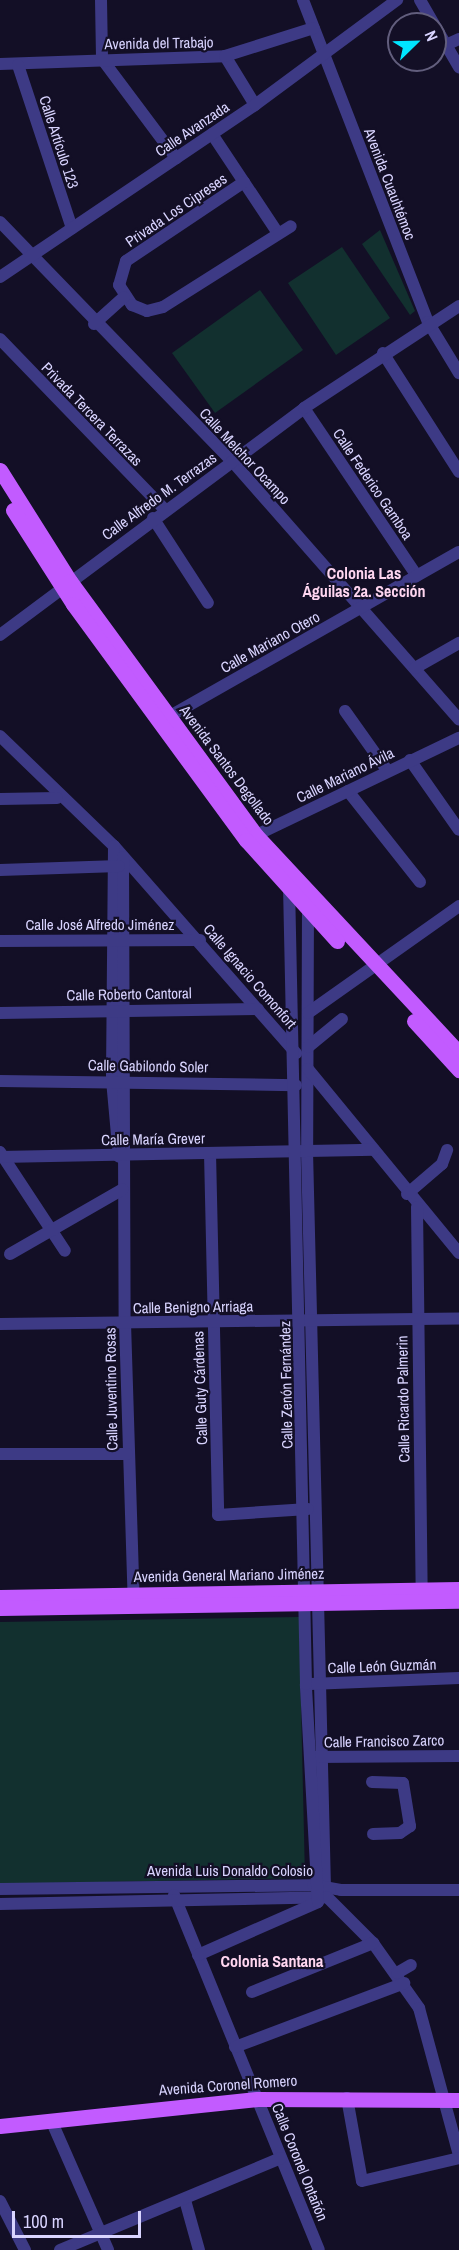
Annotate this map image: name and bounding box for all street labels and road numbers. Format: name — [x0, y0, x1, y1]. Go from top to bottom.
street label: Avenida del Trabajo — [104, 33, 214, 53]
street label: Calle Artículo 123 — [35, 93, 83, 191]
street label: Calle Avanzada — [151, 98, 233, 160]
street label: Avenida Cuauhtémoc — [360, 126, 420, 242]
street label: Privada Los Cipreses — [122, 169, 230, 251]
street label: Privada Tercera Terrazas — [38, 358, 146, 470]
street label: Calle Melchor Ocampo — [196, 404, 294, 508]
street label: Calle Federico Gamboa — [329, 425, 417, 543]
street label: Calle Alfredo M. Terrazas — [98, 448, 220, 544]
street label: Calle Mariano Otero — [217, 607, 323, 677]
street label: Avenida Santos Degollado — [176, 702, 278, 828]
street label: Calle Mariano Ávila — [293, 743, 397, 807]
street label: Calle José Alfredo Jiménez — [25, 916, 175, 934]
street label: Calle Ignacio Comonfort — [200, 920, 300, 1032]
street label: Calle Roberto Cantoral — [66, 984, 192, 1004]
street label: Calle Gabilondo Soler — [88, 1056, 208, 1076]
street label: Calle María Grever — [101, 1129, 205, 1149]
street label: Calle Benigno Arriaga — [132, 1297, 254, 1317]
street label: Calle Zenón Fernández — [276, 1321, 296, 1449]
street label: Calle Juventino Rosas — [101, 1327, 121, 1451]
street label: Calle Guty Cárdenas — [189, 1331, 211, 1445]
street label: Calle Ricardo Palmerin — [393, 1335, 413, 1463]
street label: Avenida General Mariano Jiménez — [134, 1564, 324, 1586]
street label: Calle León Guzmán — [327, 1655, 437, 1677]
street label: Calle Francisco Zarco — [324, 1731, 444, 1751]
street label: Avenida Luis Donaldo Colosio — [147, 1862, 313, 1880]
street label: Avenida Coronel Romero — [158, 2071, 298, 2099]
street label: Calle Coronel Ontañón — [268, 2101, 332, 2223]

